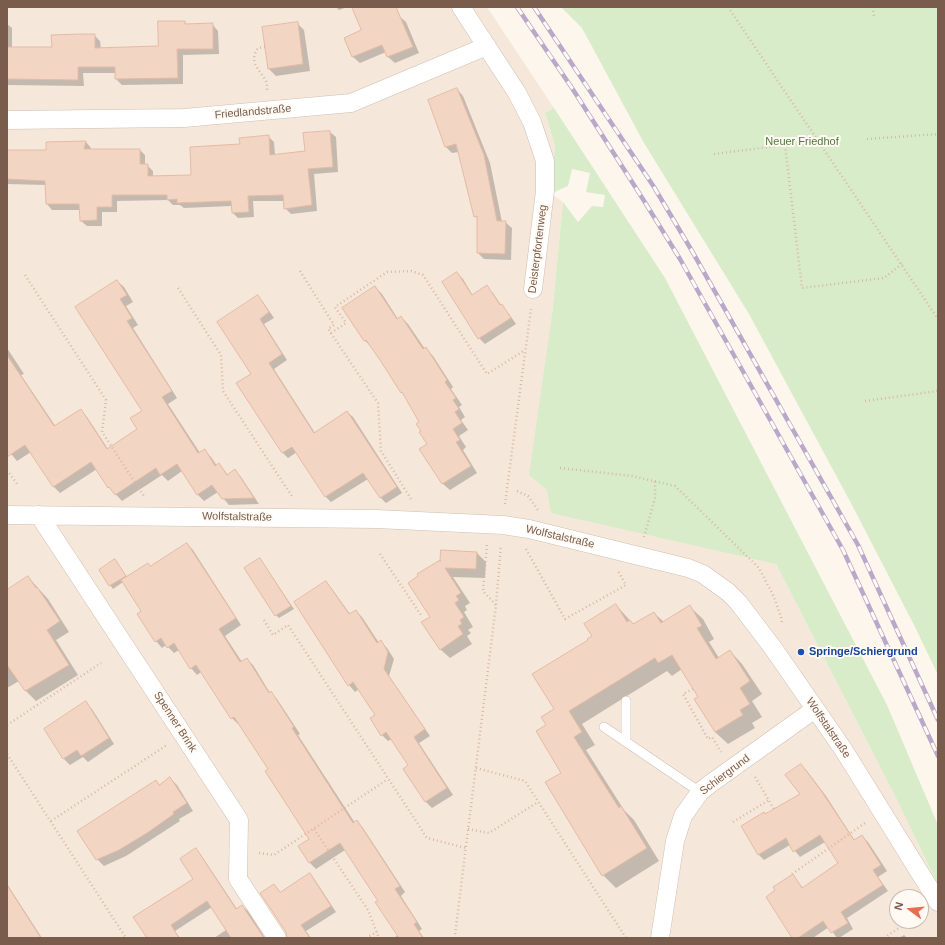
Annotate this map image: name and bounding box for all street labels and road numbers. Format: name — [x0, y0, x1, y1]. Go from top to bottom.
street label: Friedlandstraße — [214, 102, 292, 122]
street label: Deisterpfortenweg — [526, 204, 550, 294]
street label: Wolfstalstraße — [202, 510, 272, 524]
street label: Wolfstalstraße — [524, 523, 596, 551]
street label: Spenner Brink — [150, 689, 200, 755]
street label: Wolfstalstraße — [803, 695, 853, 761]
street label: Schiergrund — [697, 752, 753, 798]

